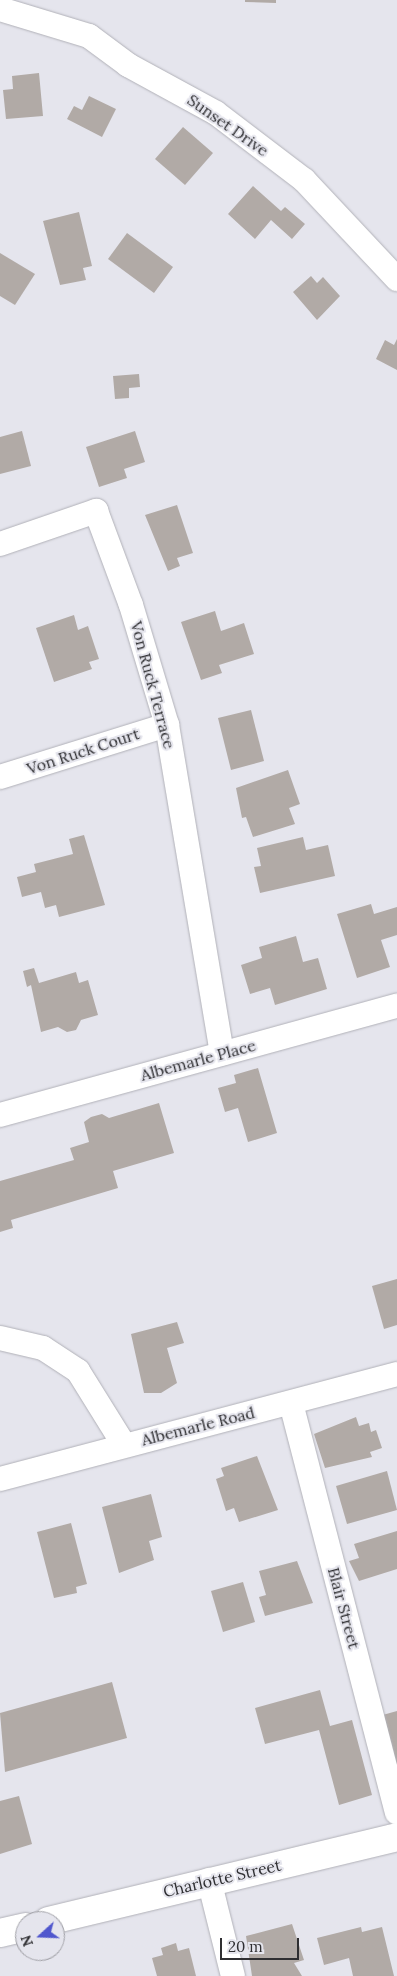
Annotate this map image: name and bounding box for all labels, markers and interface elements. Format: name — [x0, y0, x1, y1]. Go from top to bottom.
street label: Sunset Drive — [184, 90, 272, 160]
street label: Von Ruck Terrace — [127, 619, 179, 751]
street label: Von Ruck Court — [24, 724, 142, 778]
street label: Albemarle Place — [138, 1035, 258, 1085]
street label: Albemarle Road — [139, 1403, 257, 1449]
street label: Blair Street — [324, 1565, 364, 1651]
street label: Charlotte Street — [161, 1855, 283, 1901]
north arrow — [15, 1911, 65, 1961]
scale bar — [222, 1928, 301, 1960]
text: N — [17, 1933, 37, 1949]
text: 20 m — [228, 1937, 263, 1956]

